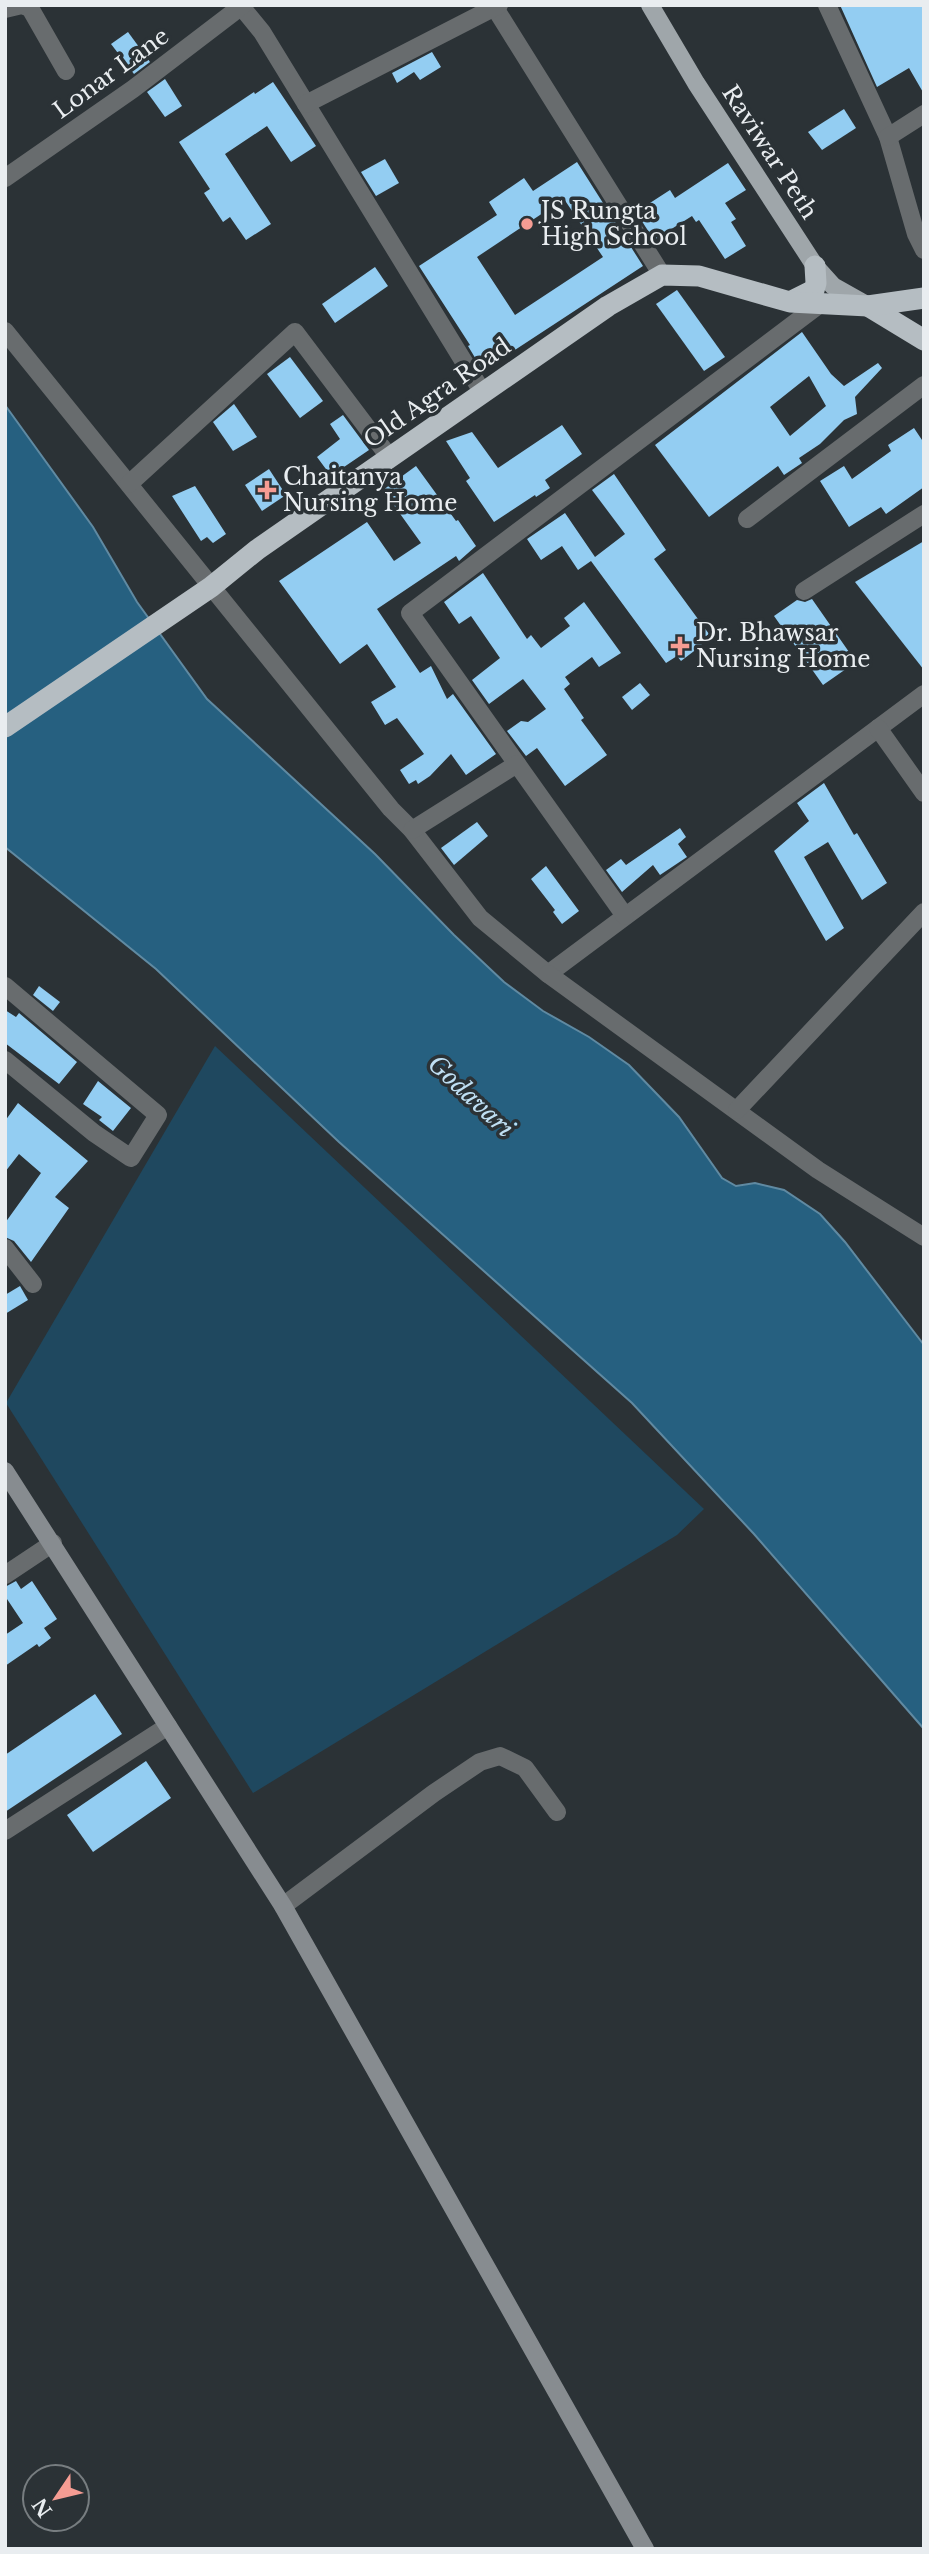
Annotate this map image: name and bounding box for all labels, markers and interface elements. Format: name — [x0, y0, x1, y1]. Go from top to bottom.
street label: Lonar Lane — [48, 22, 174, 124]
street label: Raviwar Peth — [716, 80, 824, 224]
place label: JS Rungta High School — [538, 197, 687, 251]
marker: JS Rungta High School — [519, 216, 535, 232]
street label: Old Agra Road — [358, 332, 516, 454]
place label: Chaitanya Nursing Home — [283, 463, 457, 517]
marker: Chaitanya Nursing Home — [257, 480, 277, 500]
place label: Dr. Bhawsar Nursing Home — [696, 619, 870, 673]
marker: Dr. Bhawsar Nursing Home — [670, 636, 690, 656]
water label: Godavari — [422, 1049, 520, 1143]
north arrow — [21, 2463, 91, 2533]
text: N — [28, 2493, 57, 2521]

